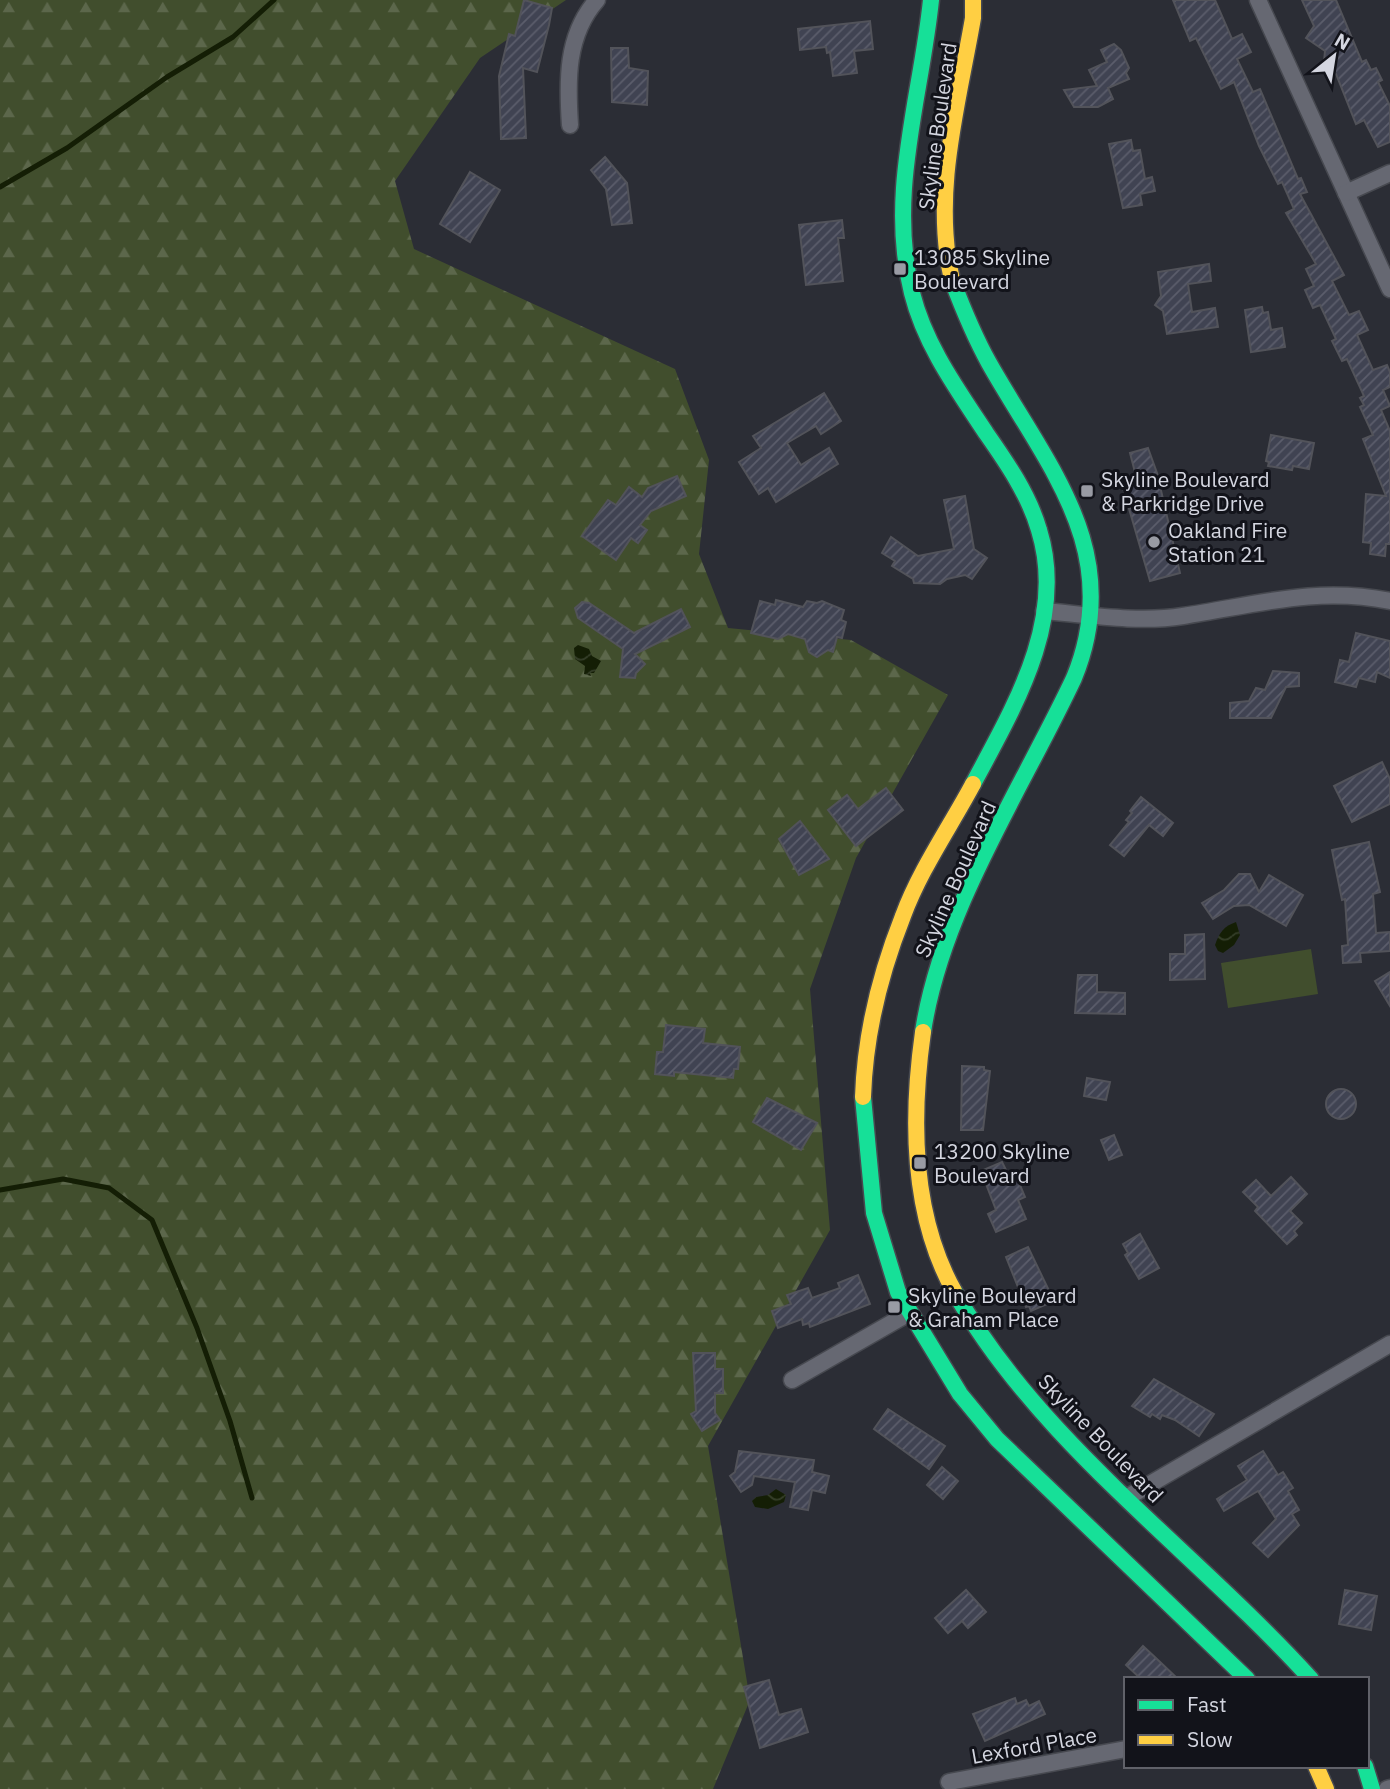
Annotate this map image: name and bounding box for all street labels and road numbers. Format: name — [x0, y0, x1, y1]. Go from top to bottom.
street label: Skyline Boulevard — [911, 41, 963, 211]
street label: Skyline Boulevard — [908, 796, 1002, 962]
street label: Skyline Boulevard — [1032, 1368, 1170, 1508]
street label: Lexford Place — [969, 1720, 1099, 1770]

